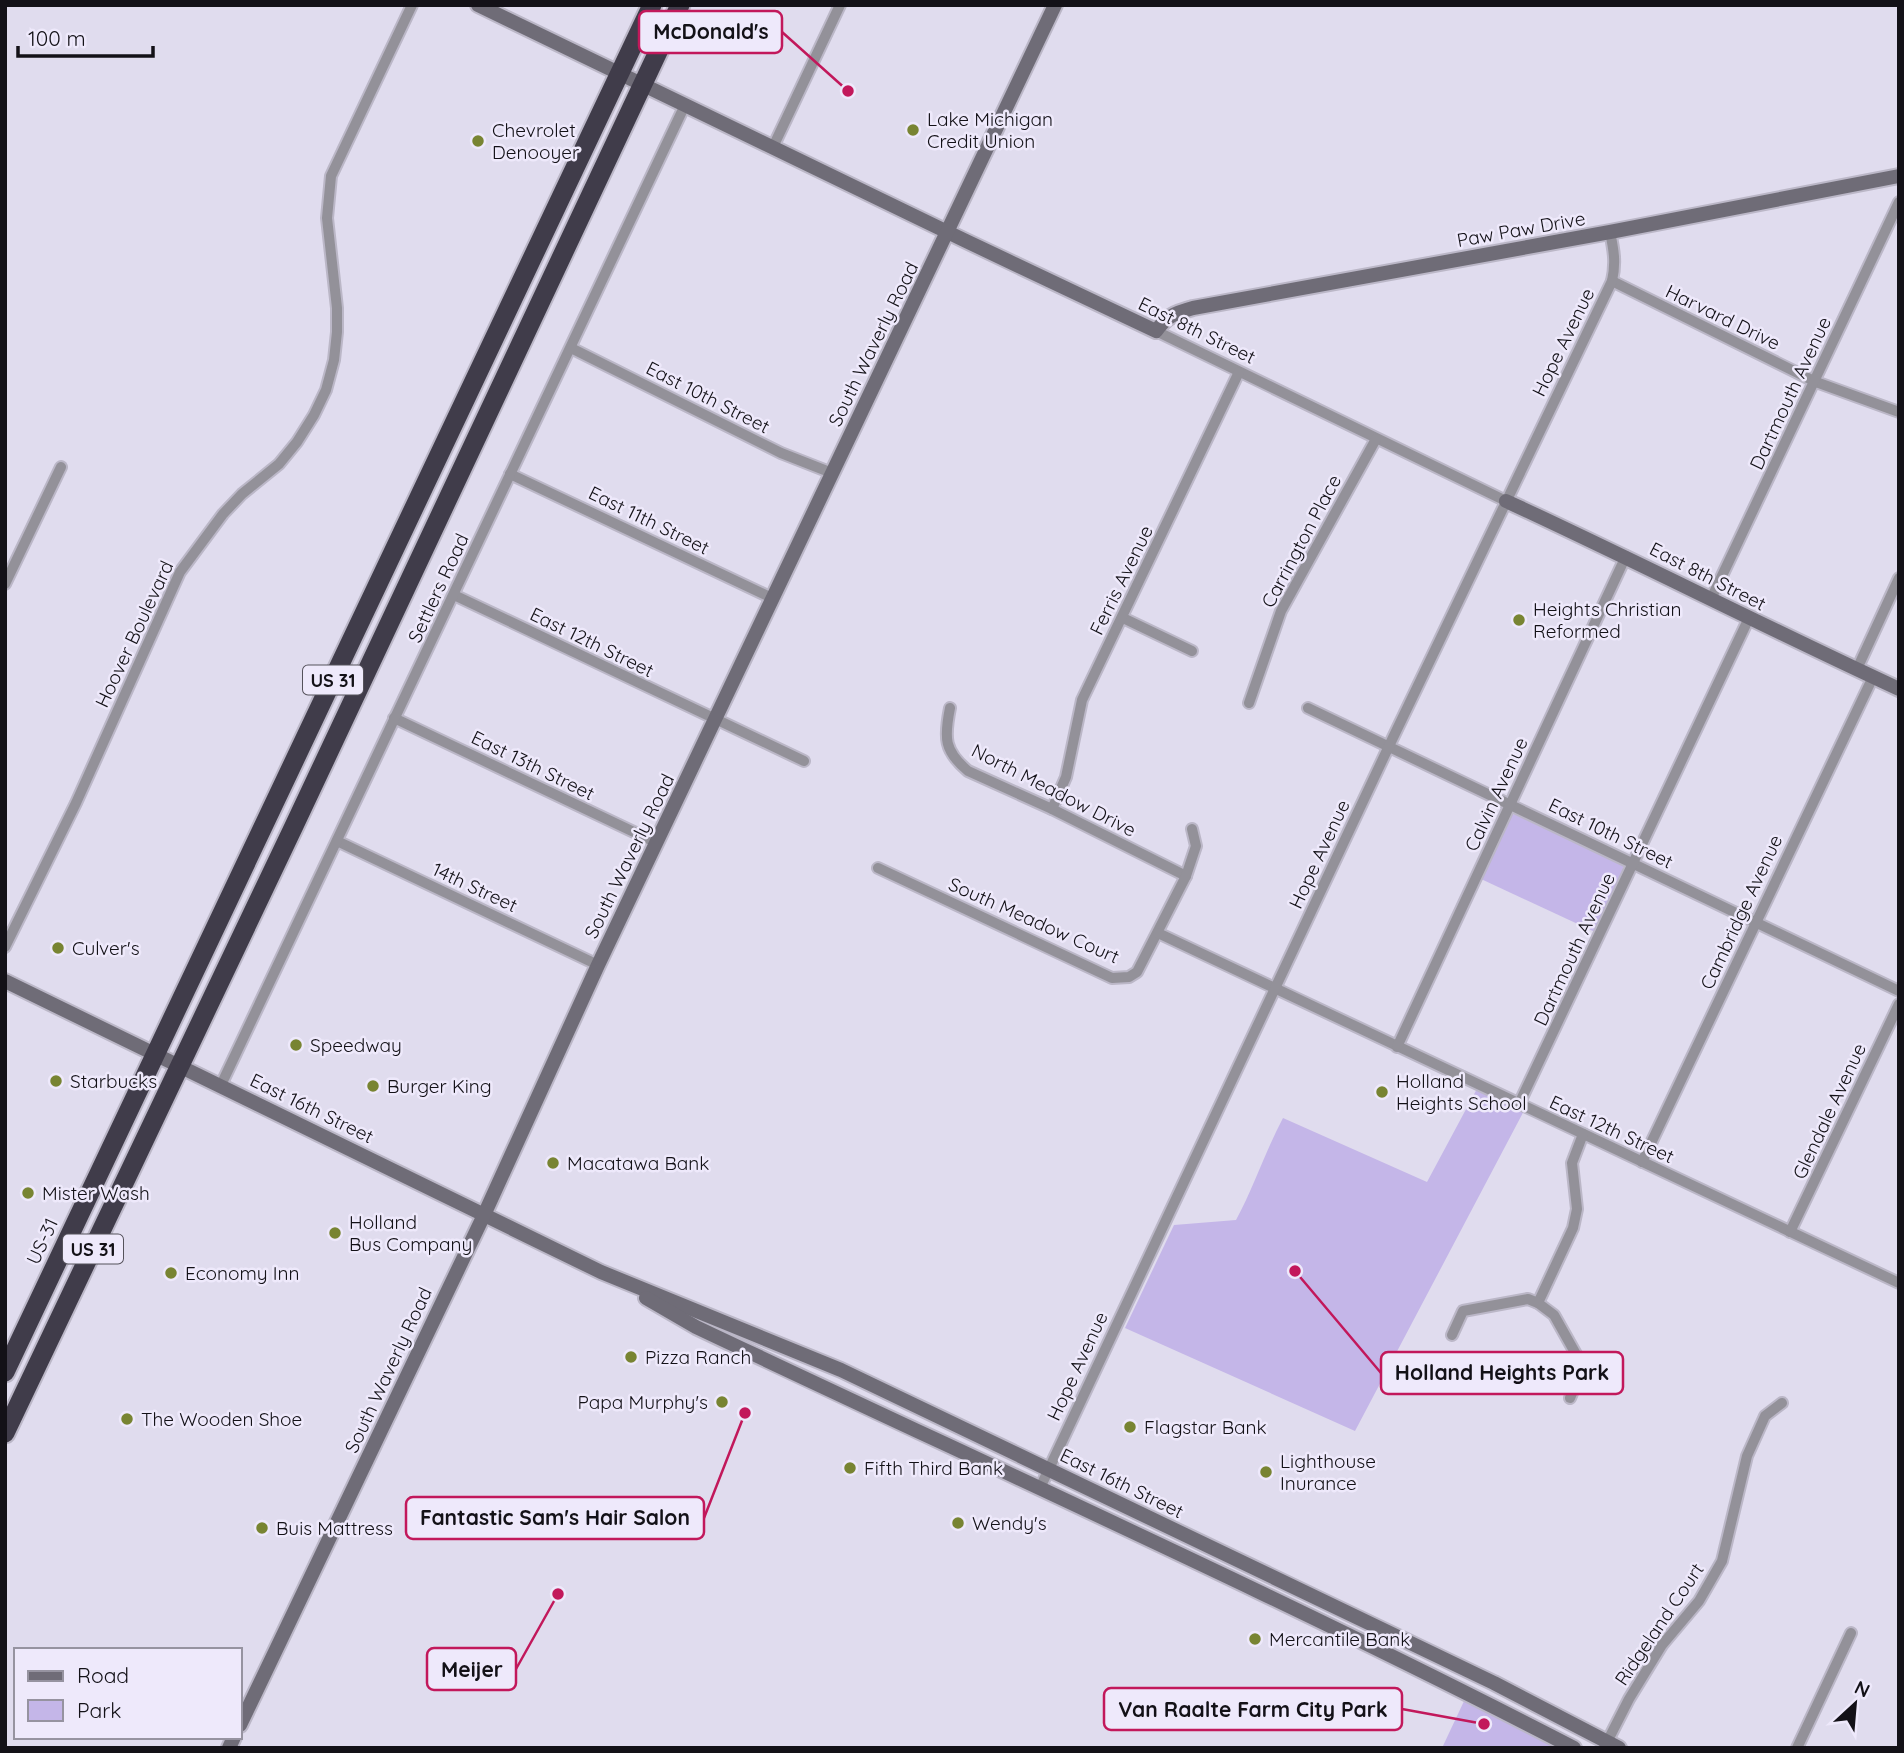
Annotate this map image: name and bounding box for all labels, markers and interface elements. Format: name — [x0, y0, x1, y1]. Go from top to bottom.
callout: McDonald's — [639, 11, 782, 53]
scale bar — [18, 14, 152, 58]
text: McDonald's — [653, 18, 769, 44]
text: 100 m — [28, 25, 86, 51]
place label: Lake Michigan Credit Union — [927, 107, 1053, 153]
place label: Chevrolet Denooyer — [492, 118, 580, 164]
marker: Lake Michigan Credit Union — [905, 122, 921, 138]
marker: Chevrolet Denooyer — [470, 133, 486, 149]
street label: Paw Paw Drive — [1455, 206, 1587, 252]
street label: South Waverly Road — [823, 258, 923, 430]
street label: Harvard Drive — [1662, 279, 1784, 355]
street label: Hope Avenue — [1526, 284, 1600, 400]
street label: East 8th Street — [1134, 291, 1260, 369]
street label: Dartmouth Avenue — [1744, 313, 1836, 473]
street label: East 10th Street — [642, 356, 774, 438]
street label: Carrington Place — [1256, 470, 1346, 612]
street label: East 11th Street — [585, 480, 713, 560]
street label: Ferris Avenue — [1084, 521, 1158, 639]
street label: Settlers Road — [402, 530, 474, 646]
street label: East 8th Street — [1646, 536, 1770, 616]
street label: Hoover Boulevard — [89, 557, 179, 711]
place label: Heights Christian Reformed — [1533, 597, 1682, 643]
street label: East 12th Street — [526, 602, 658, 682]
marker: Heights Christian Reformed — [1511, 612, 1527, 628]
road number: US 31 — [303, 666, 363, 694]
street label: East 13th Street — [467, 725, 599, 805]
street label: Calvin Avenue — [1459, 733, 1533, 855]
street label: North Meadow Drive — [968, 738, 1140, 842]
street label: South Waverly Road — [579, 770, 679, 942]
street label: East 10th Street — [1545, 793, 1677, 873]
street label: Hope Avenue — [1283, 796, 1355, 912]
street label: Cambridge Avenue — [1695, 831, 1787, 993]
street label: 14th Street — [429, 857, 521, 917]
street label: Dartmouth Avenue — [1528, 869, 1620, 1029]
street label: South Meadow Court — [945, 872, 1123, 968]
place label: Culver's — [72, 936, 140, 960]
marker: Culver's — [50, 940, 66, 956]
place label: Speedway — [310, 1033, 402, 1057]
marker: Speedway — [288, 1037, 304, 1053]
street label: Glendale Avenue — [1787, 1039, 1871, 1183]
street label: East 16th Street — [246, 1068, 378, 1148]
place label: Starbucks — [70, 1069, 157, 1093]
place label: Holland Heights School — [1396, 1069, 1527, 1115]
marker: Starbucks — [48, 1073, 64, 1089]
place label: Burger King — [387, 1074, 492, 1098]
marker: Burger King — [365, 1078, 381, 1094]
marker: Holland Heights School — [1374, 1084, 1390, 1100]
street label: East 12th Street — [1546, 1090, 1678, 1168]
place label: Macatawa Bank — [567, 1151, 710, 1175]
marker: Macatawa Bank — [545, 1155, 561, 1171]
place label: Mister Wash — [42, 1181, 150, 1205]
marker: Mister Wash — [20, 1185, 36, 1201]
place label: Holland Bus Company — [349, 1210, 472, 1256]
street label: US-31 — [21, 1214, 63, 1268]
marker: Holland Bus Company — [327, 1225, 343, 1241]
road number: US 31 — [63, 1234, 123, 1264]
place label: Economy Inn — [185, 1261, 299, 1285]
marker: Economy Inn — [163, 1265, 179, 1281]
street label: South Waverly Road — [339, 1283, 437, 1457]
street label: Hope Avenue — [1041, 1308, 1113, 1424]
place label: Pizza Ranch — [645, 1345, 751, 1369]
marker: Pizza Ranch — [623, 1349, 639, 1365]
callout: Holland Heights Park — [1381, 1352, 1623, 1394]
text: Holland Heights Park — [1395, 1359, 1609, 1385]
place label: Papa Murphy's — [578, 1390, 708, 1414]
marker: Papa Murphy's — [714, 1394, 730, 1410]
place label: The Wooden Shoe — [141, 1407, 302, 1431]
marker: The Wooden Shoe — [119, 1411, 135, 1427]
place label: Flagstar Bank — [1144, 1415, 1267, 1439]
marker: Flagstar Bank — [1122, 1419, 1138, 1435]
street label: East 16th Street — [1056, 1443, 1188, 1523]
place label: Lighthouse Inurance — [1280, 1449, 1376, 1495]
place label: Fifth Third Bank — [864, 1456, 1003, 1480]
marker: Fifth Third Bank — [842, 1460, 858, 1476]
marker: Lighthouse Inurance — [1258, 1464, 1274, 1480]
callout: Fantastic Sam's Hair Salon — [406, 1497, 704, 1539]
text: Fantastic Sam's Hair Salon — [420, 1504, 690, 1530]
place label: Wendy's — [972, 1511, 1047, 1535]
marker: Wendy's — [950, 1515, 966, 1531]
place label: Buis Mattress — [276, 1516, 393, 1540]
marker: Buis Mattress — [254, 1520, 270, 1536]
street label: Ridgeland Court — [1609, 1558, 1709, 1690]
place label: Mercantile Bank — [1269, 1627, 1410, 1651]
marker: Mercantile Bank — [1247, 1631, 1263, 1647]
legend — [14, 1648, 242, 1739]
callout: Meijer — [427, 1648, 516, 1690]
text: Meijer — [441, 1656, 503, 1682]
text: Road — [77, 1662, 129, 1688]
north arrow — [1820, 1669, 1890, 1739]
text: N — [1851, 1675, 1874, 1703]
callout: Van Raalte Farm City Park — [1104, 1688, 1402, 1730]
text: Van Raalte Farm City Park — [1118, 1696, 1388, 1722]
text: Park — [77, 1697, 121, 1723]

